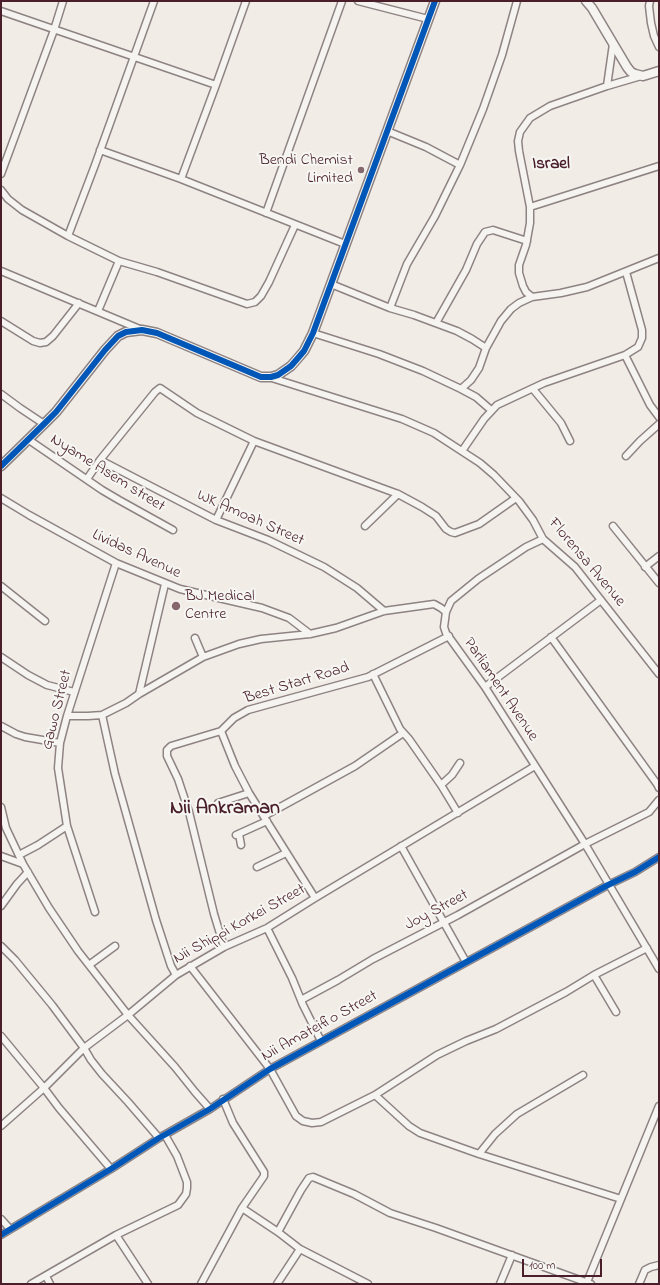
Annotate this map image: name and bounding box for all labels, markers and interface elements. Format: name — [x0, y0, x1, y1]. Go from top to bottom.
place label: Bendi Chemist Limited — [259, 151, 353, 189]
district label: Israel — [532, 155, 570, 175]
marker: Bendi Chemist Limited — [356, 165, 366, 175]
street label: Nyame Asem street — [46, 431, 168, 517]
street label: WK Amoah Street — [193, 487, 307, 551]
street label: Florensa Avenue — [543, 515, 629, 611]
street label: Lividas Avenue — [89, 526, 183, 584]
place label: BJ Medical Centre — [185, 587, 255, 625]
marker: BJ Medical Centre — [170, 600, 182, 612]
street label: Parliament Avenue — [458, 635, 542, 745]
street label: Best Start Road — [242, 659, 352, 709]
street label: Gawo Street — [39, 668, 77, 752]
district label: Nii Ankraman — [170, 798, 280, 822]
street label: Nii Shippi Korkei Street — [171, 881, 309, 969]
street label: Joy Street — [402, 886, 472, 936]
street label: Nii Amateifio Street — [259, 987, 381, 1067]
scale bar — [524, 1251, 604, 1277]
text: 100 m — [529, 1257, 556, 1275]

